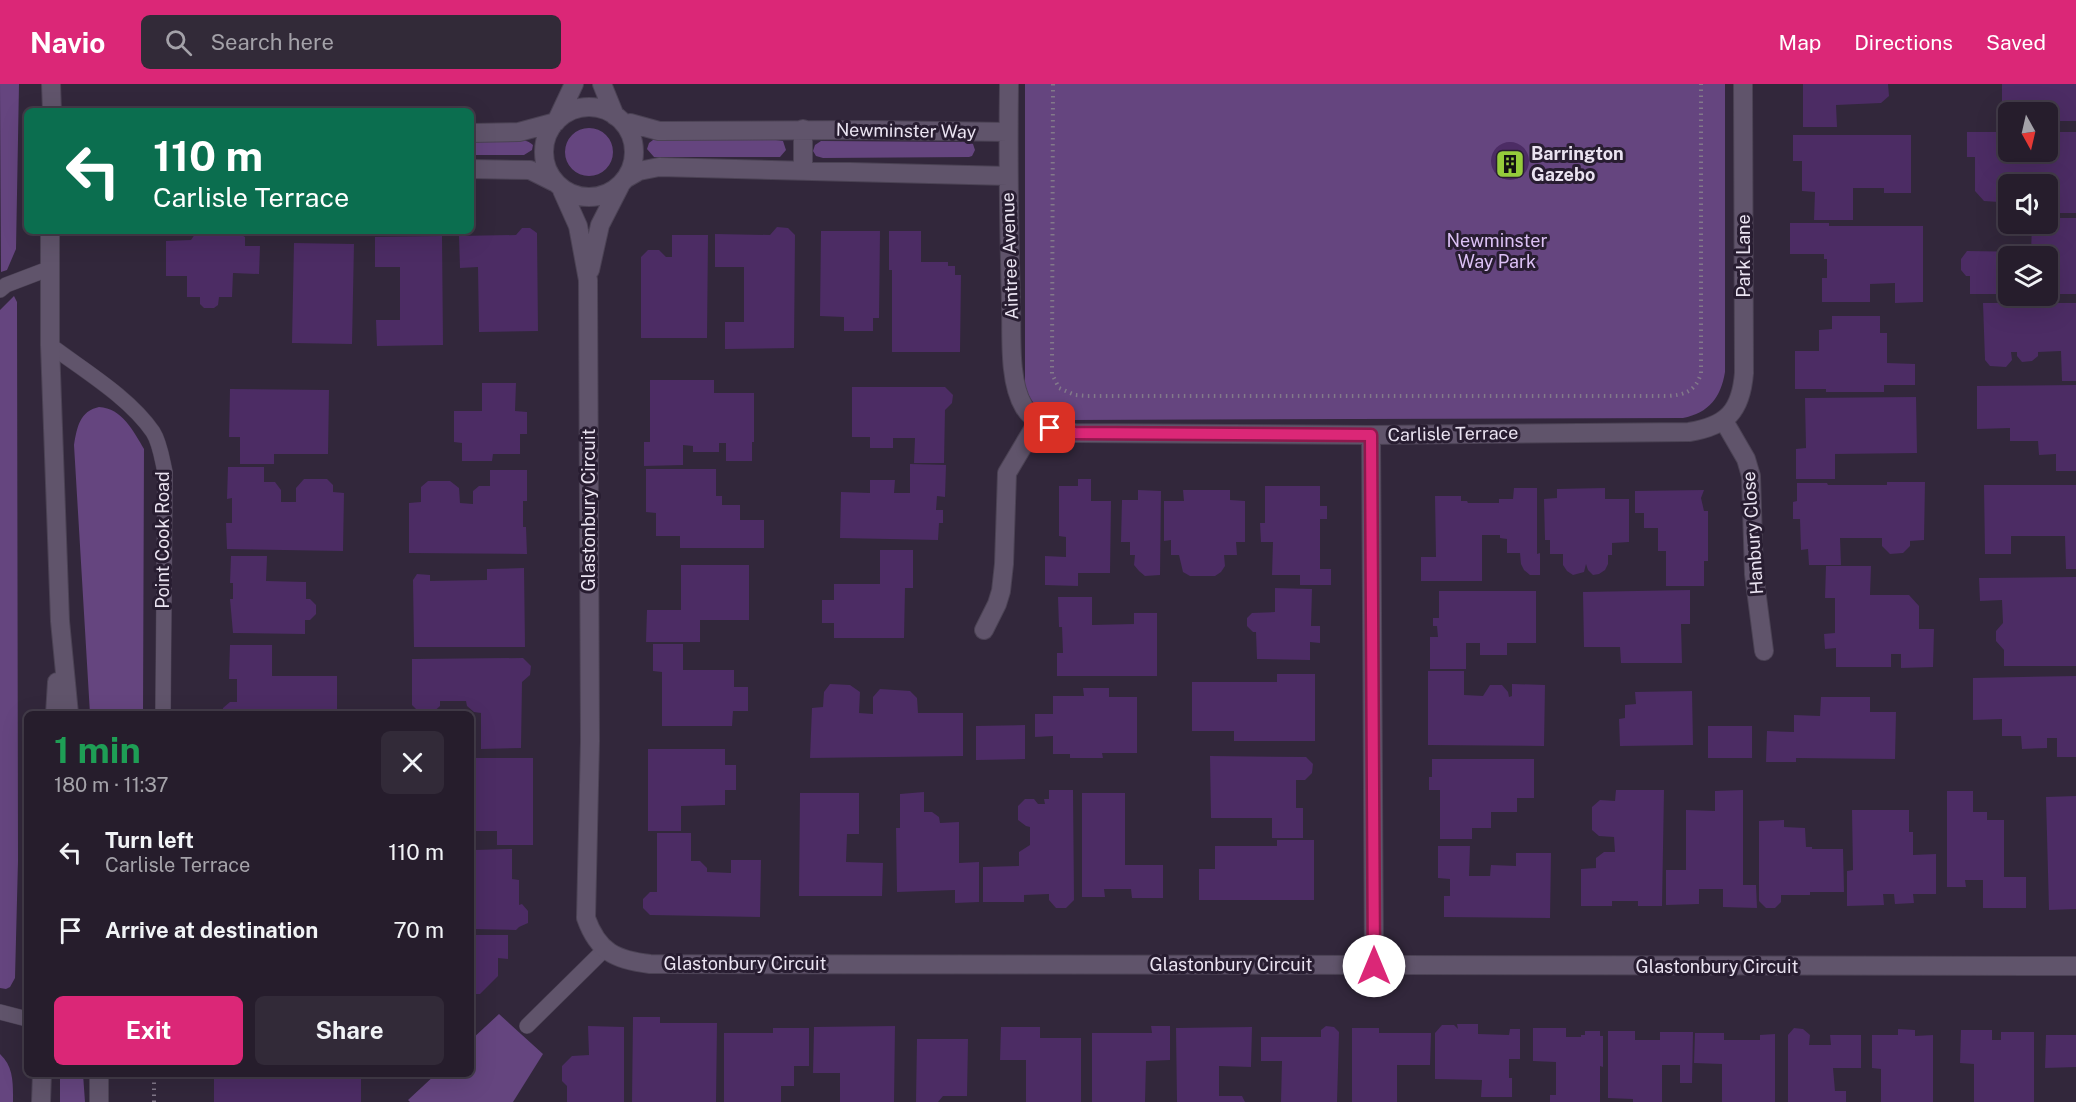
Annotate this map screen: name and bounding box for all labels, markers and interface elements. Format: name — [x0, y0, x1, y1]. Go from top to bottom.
search box — [141, 15, 561, 69]
text: Navio — [30, 26, 105, 59]
icon: search — [162, 26, 195, 59]
text: Search here — [210, 29, 334, 55]
text: Map — [1779, 30, 1821, 55]
text: Directions — [1854, 30, 1953, 55]
text: Saved — [1986, 30, 2046, 55]
north arrow — [1998, 102, 2058, 162]
map controls — [1998, 102, 2058, 306]
street label: Newminster Way — [836, 119, 977, 142]
text: 110 m — [153, 131, 263, 180]
icon: left — [54, 132, 132, 210]
place label: Barrington Gazebo — [1531, 143, 1624, 185]
building icon: Barrington Gazebo — [1494, 148, 1526, 180]
button: sound — [1998, 174, 2058, 234]
text: Carlisle Terrace — [153, 181, 349, 213]
street label: Aintree Avenue — [997, 192, 1022, 320]
street label: Park Lane — [1733, 214, 1754, 298]
park label: Newminster Way Park — [1447, 230, 1547, 272]
button: layers — [1998, 246, 2058, 306]
pin — [1024, 402, 1075, 453]
icon: arrive — [1033, 411, 1066, 444]
street label: Carlisle Terrace — [1387, 422, 1519, 445]
street label: Glastonbury Circuit — [578, 429, 599, 591]
street label: Point Cook Road — [152, 471, 173, 609]
street label: Hanbury Close — [1738, 471, 1767, 595]
text: 1 min — [54, 729, 141, 771]
button: close — [381, 731, 444, 794]
text: 180 m · 11:37 — [54, 773, 169, 797]
text: Turn left — [105, 827, 194, 853]
icon: left — [54, 836, 87, 869]
text: 110 m — [388, 839, 444, 865]
text: Carlisle Terrace — [105, 853, 250, 877]
icon: arrive — [54, 914, 87, 947]
text: Arrive at destination — [105, 917, 318, 943]
text: 70 m — [393, 917, 444, 943]
position arrow — [1342, 934, 1406, 998]
street label: Glastonbury Circuit — [664, 953, 826, 974]
street label: Glastonbury Circuit — [1150, 954, 1312, 975]
street label: Glastonbury Circuit — [1636, 956, 1798, 977]
button: Exit — [54, 996, 243, 1065]
button: Share — [255, 996, 444, 1065]

